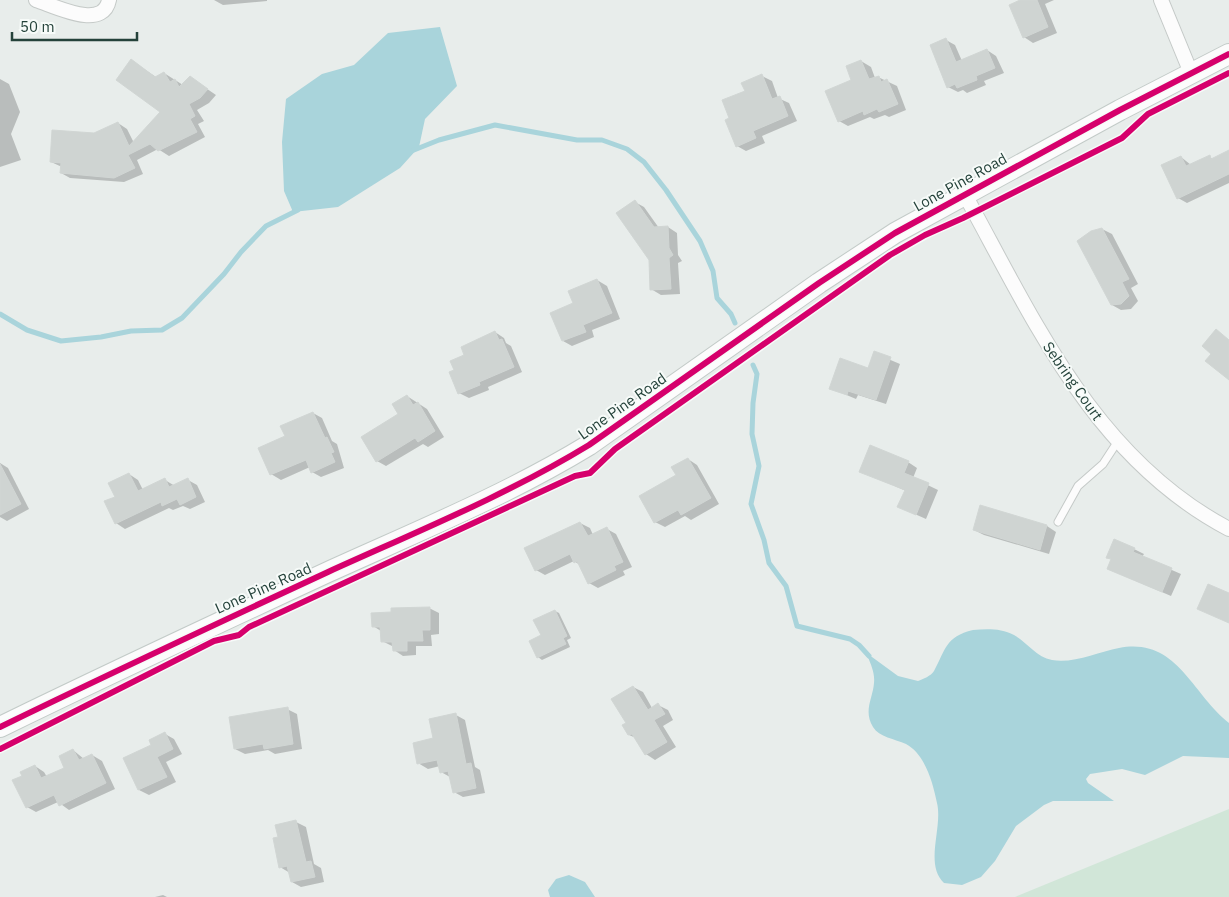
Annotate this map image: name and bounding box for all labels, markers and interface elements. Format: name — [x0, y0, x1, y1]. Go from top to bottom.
scale bar — [12, 10, 138, 42]
text: 50 m — [20, 17, 55, 36]
street label: Lone Pine Road — [910, 149, 1010, 215]
street label: Sebring Court — [1039, 338, 1107, 424]
street label: Lone Pine Road — [574, 368, 670, 444]
street label: Lone Pine Road — [212, 558, 314, 618]

